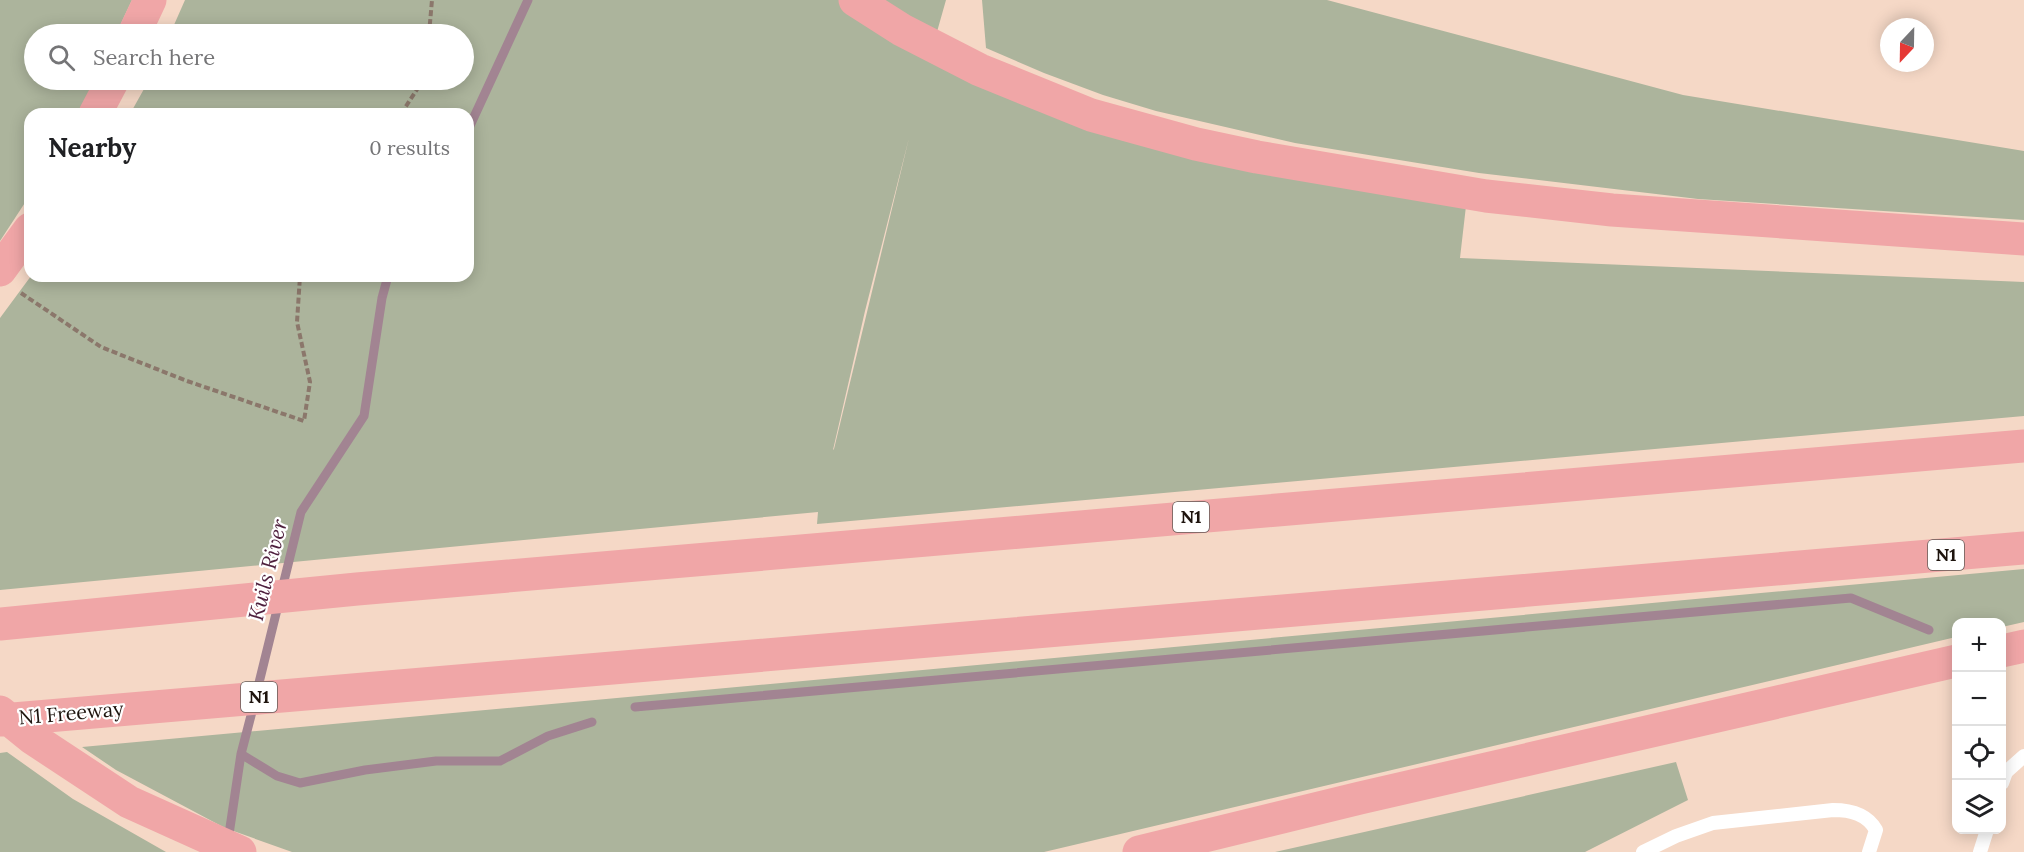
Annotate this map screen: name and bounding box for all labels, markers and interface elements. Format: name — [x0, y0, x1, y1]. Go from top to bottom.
north arrow — [1880, 18, 1934, 72]
search box — [24, 24, 474, 90]
icon: search — [45, 41, 78, 74]
text: Search here — [93, 43, 215, 71]
text: Nearby — [48, 131, 136, 164]
text: 0 results — [369, 135, 450, 160]
road number: N1 — [1173, 502, 1209, 532]
water label: Kuils River — [242, 516, 293, 623]
road number: N1 — [1928, 540, 1964, 570]
map controls — [1952, 618, 2006, 834]
button: + — [1952, 618, 2006, 672]
button: − — [1952, 672, 2006, 726]
road number: N1 — [241, 682, 277, 712]
street label: N1 Freeway — [18, 695, 125, 730]
button: locate — [1952, 726, 2006, 780]
button: layers — [1952, 780, 2006, 834]

